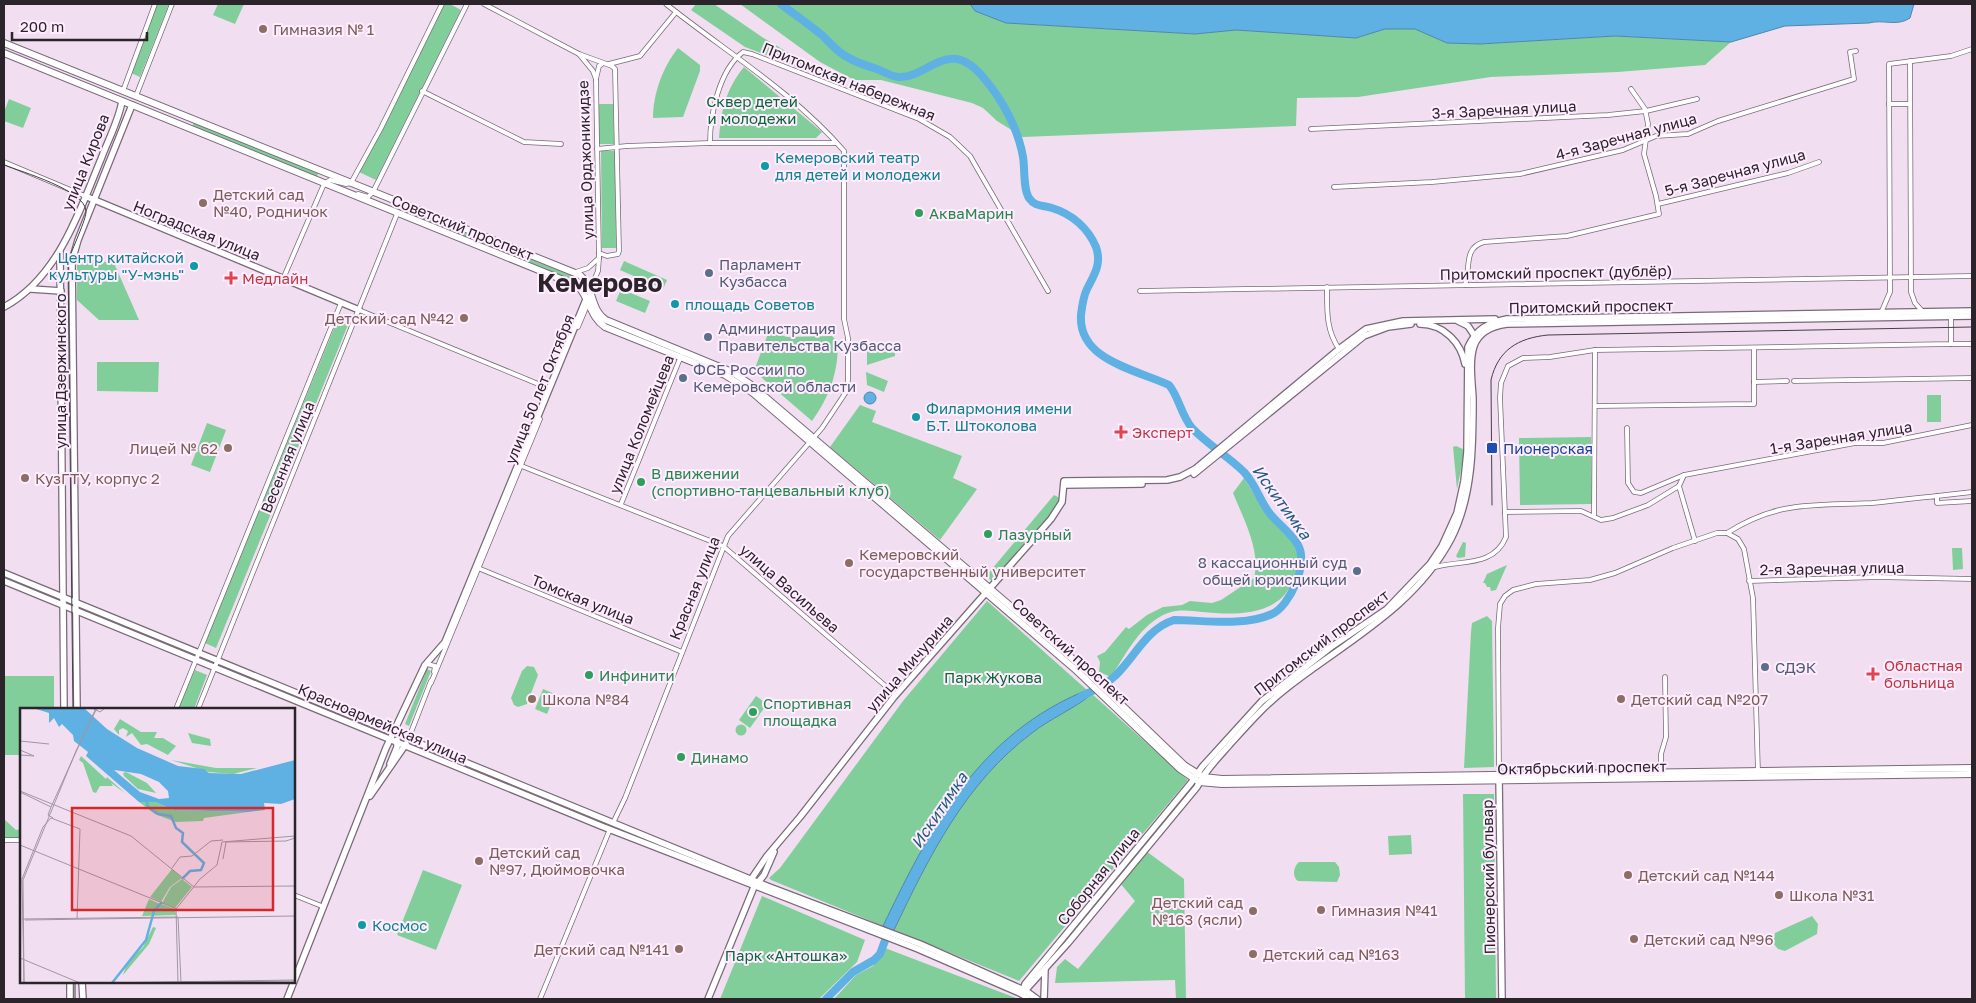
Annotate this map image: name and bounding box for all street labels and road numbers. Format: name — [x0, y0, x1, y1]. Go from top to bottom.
street label: Притомская набережная — [760, 38, 938, 124]
street label: улица Орджоникидзе — [573, 80, 597, 240]
street label: 3-я Заречная улица — [1431, 96, 1577, 122]
street label: 4-я Заречная улица — [1553, 108, 1699, 164]
street label: улица Кирова — [57, 111, 113, 213]
street label: 5-я Заречная улица — [1663, 145, 1807, 199]
street label: Советский проспект — [389, 190, 537, 264]
street label: Ноградская улица — [131, 196, 263, 264]
street label: Притомский проспект (дублёр) — [1440, 261, 1672, 283]
street label: улица Дзержинского — [51, 293, 69, 449]
street label: Притомский проспект — [1509, 296, 1674, 316]
street label: улица 50 лет Октября — [501, 311, 577, 467]
street label: улица Коломейцева — [605, 352, 677, 496]
street label: Весенняя улица — [256, 399, 318, 515]
street label: 1-я Заречная улица — [1769, 417, 1913, 457]
street label: Красная улица — [665, 534, 723, 642]
street label: улица Васильева — [737, 540, 843, 636]
street label: 2-я Заречная улица — [1759, 558, 1905, 578]
street label: Томская улица — [529, 570, 637, 628]
street label: Притомский проспект — [1250, 585, 1393, 699]
street label: Советский проспект — [1009, 594, 1134, 709]
street label: улица Мичурина — [862, 611, 956, 715]
street label: Красноармейская улица — [296, 679, 470, 767]
street label: Октябрьский проспект — [1497, 757, 1668, 777]
street label: Пионерский бульвар — [1478, 799, 1498, 955]
street label: Соборная улица — [1053, 824, 1143, 928]

